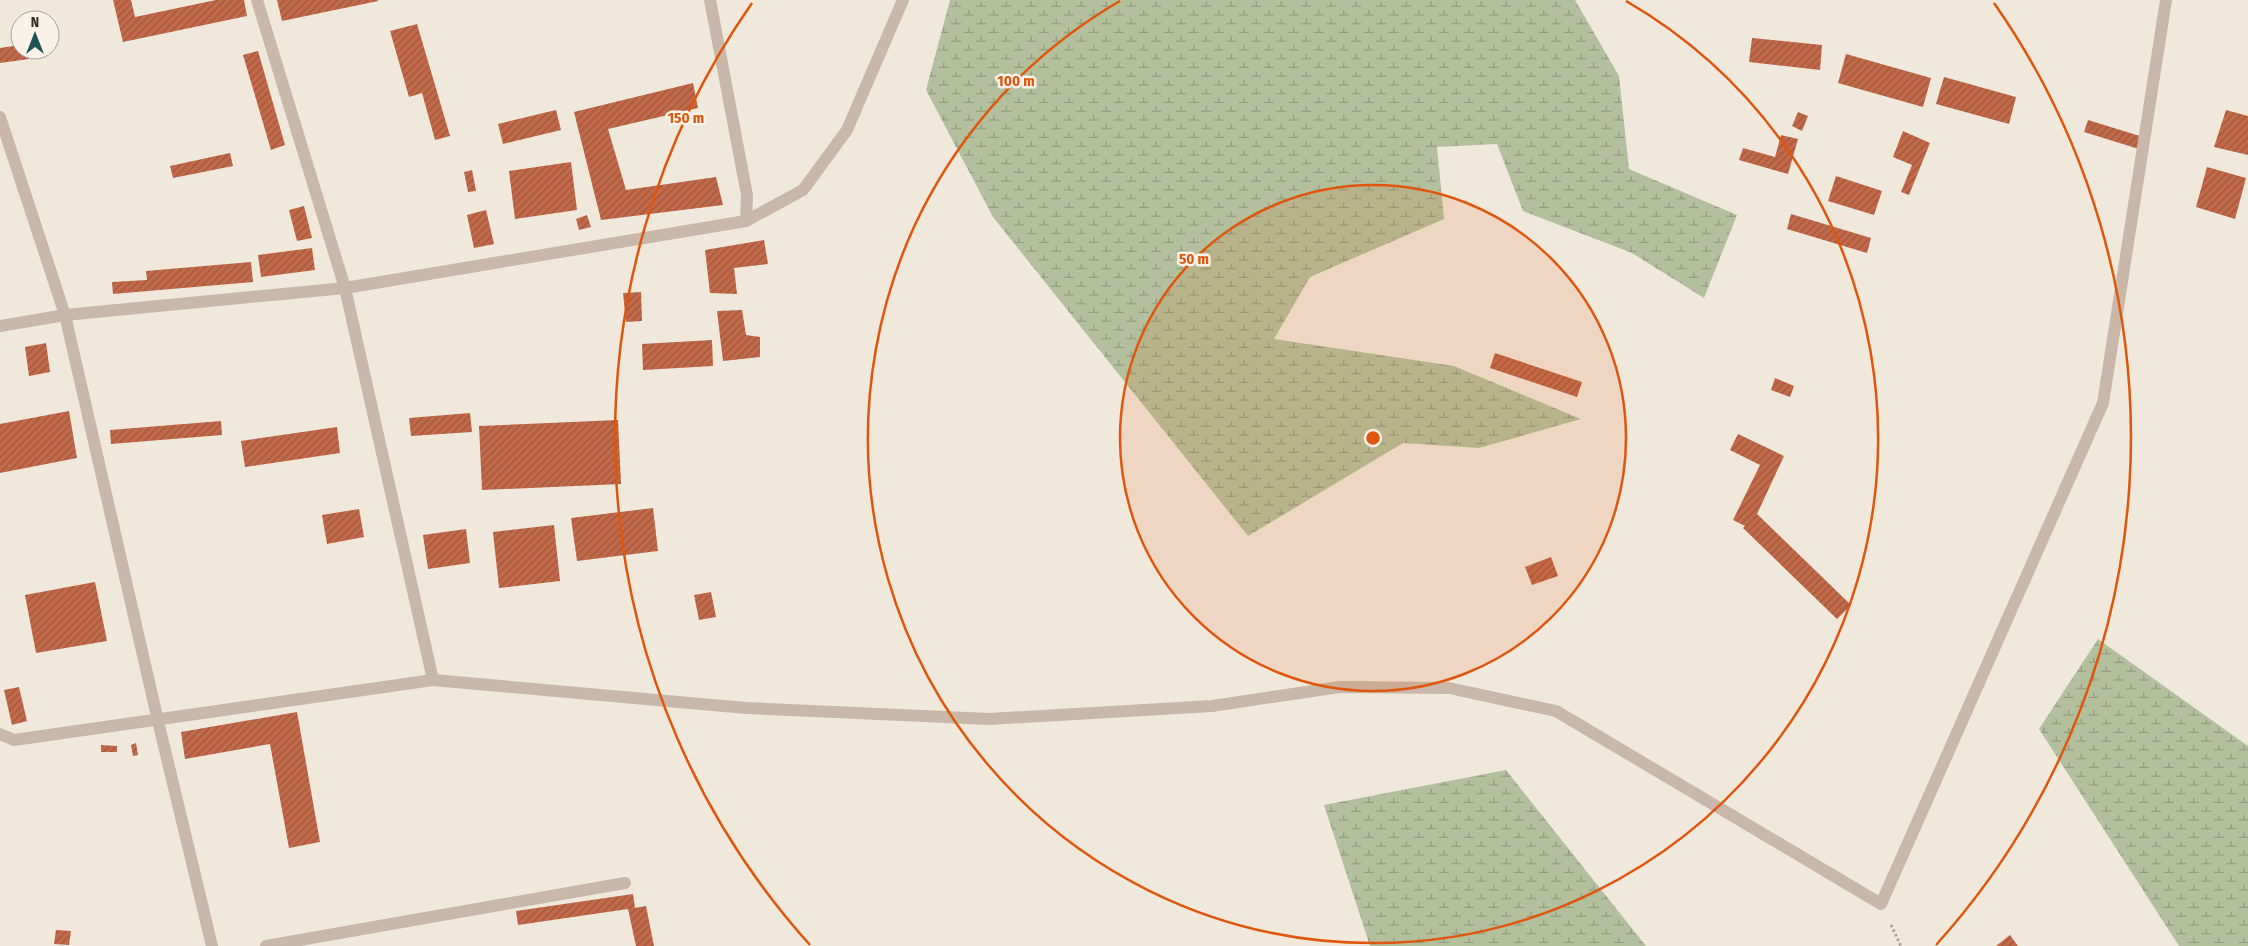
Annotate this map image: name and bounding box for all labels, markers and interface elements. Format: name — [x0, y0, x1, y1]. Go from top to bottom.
north arrow — [10, 10, 60, 60]
text: N — [31, 14, 39, 31]
text: 100 m — [997, 72, 1035, 90]
text: 150 m — [668, 109, 704, 127]
text: 50 m — [1179, 250, 1209, 268]
centre of rings — [1364, 429, 1382, 447]

